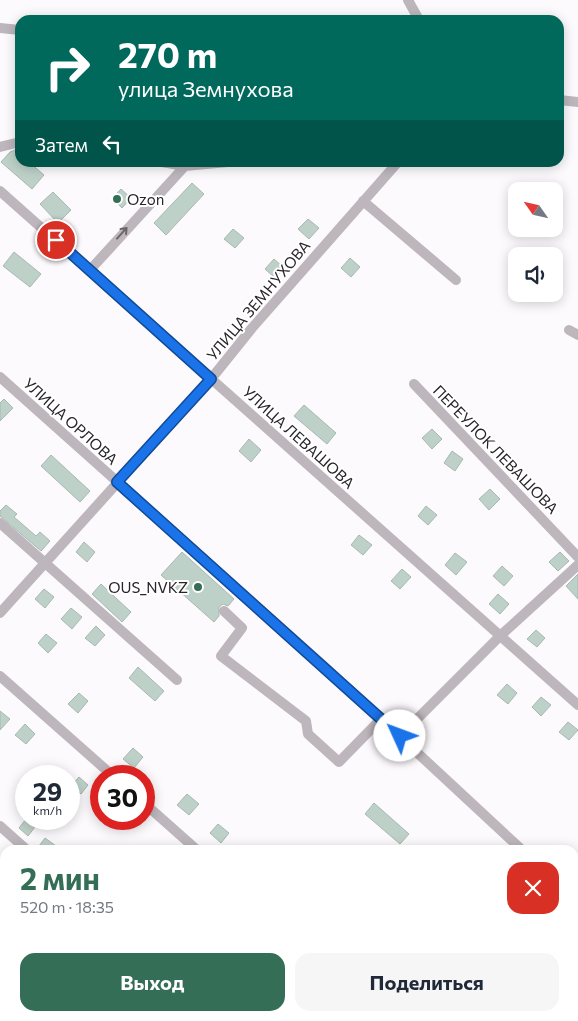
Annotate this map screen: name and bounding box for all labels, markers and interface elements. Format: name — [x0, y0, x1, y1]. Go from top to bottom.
text: 270 m — [118, 32, 217, 75]
icon: right — [35, 35, 100, 100]
text: улица Земнухова — [118, 75, 294, 102]
icon: left — [98, 130, 126, 158]
text: Затем — [35, 133, 88, 156]
north arrow — [508, 182, 562, 238]
map controls — [508, 182, 563, 302]
place label: Ozon — [127, 190, 164, 208]
marker: Ozon — [111, 193, 123, 205]
pin — [35, 219, 77, 261]
icon: arrive — [42, 226, 70, 254]
one-way arrow — [116, 227, 128, 240]
street label: УЛИЦА ЗЕМНУХОВА — [203, 236, 313, 364]
button: sound — [508, 247, 563, 302]
street label: УЛИЦА ОРЛОВА — [20, 374, 122, 468]
street label: ПЕРЕУЛОК ЛЕВАШОВА — [430, 381, 562, 517]
street label: УЛИЦА ЛЕВАШОВА — [239, 382, 359, 492]
place label: OUS_NVKZ — [108, 578, 188, 596]
marker: OUS_NVKZ — [192, 581, 204, 593]
position arrow — [373, 709, 425, 761]
speed limit sign: 30 — [90, 765, 155, 830]
text: 29 — [33, 776, 62, 806]
text: km/h — [33, 803, 62, 817]
text: 2 мин — [20, 859, 100, 896]
button: close — [507, 862, 559, 914]
text: 520 m · 18:35 — [20, 897, 114, 916]
button: Выход — [20, 953, 285, 1011]
button: Поделиться — [295, 953, 559, 1011]

